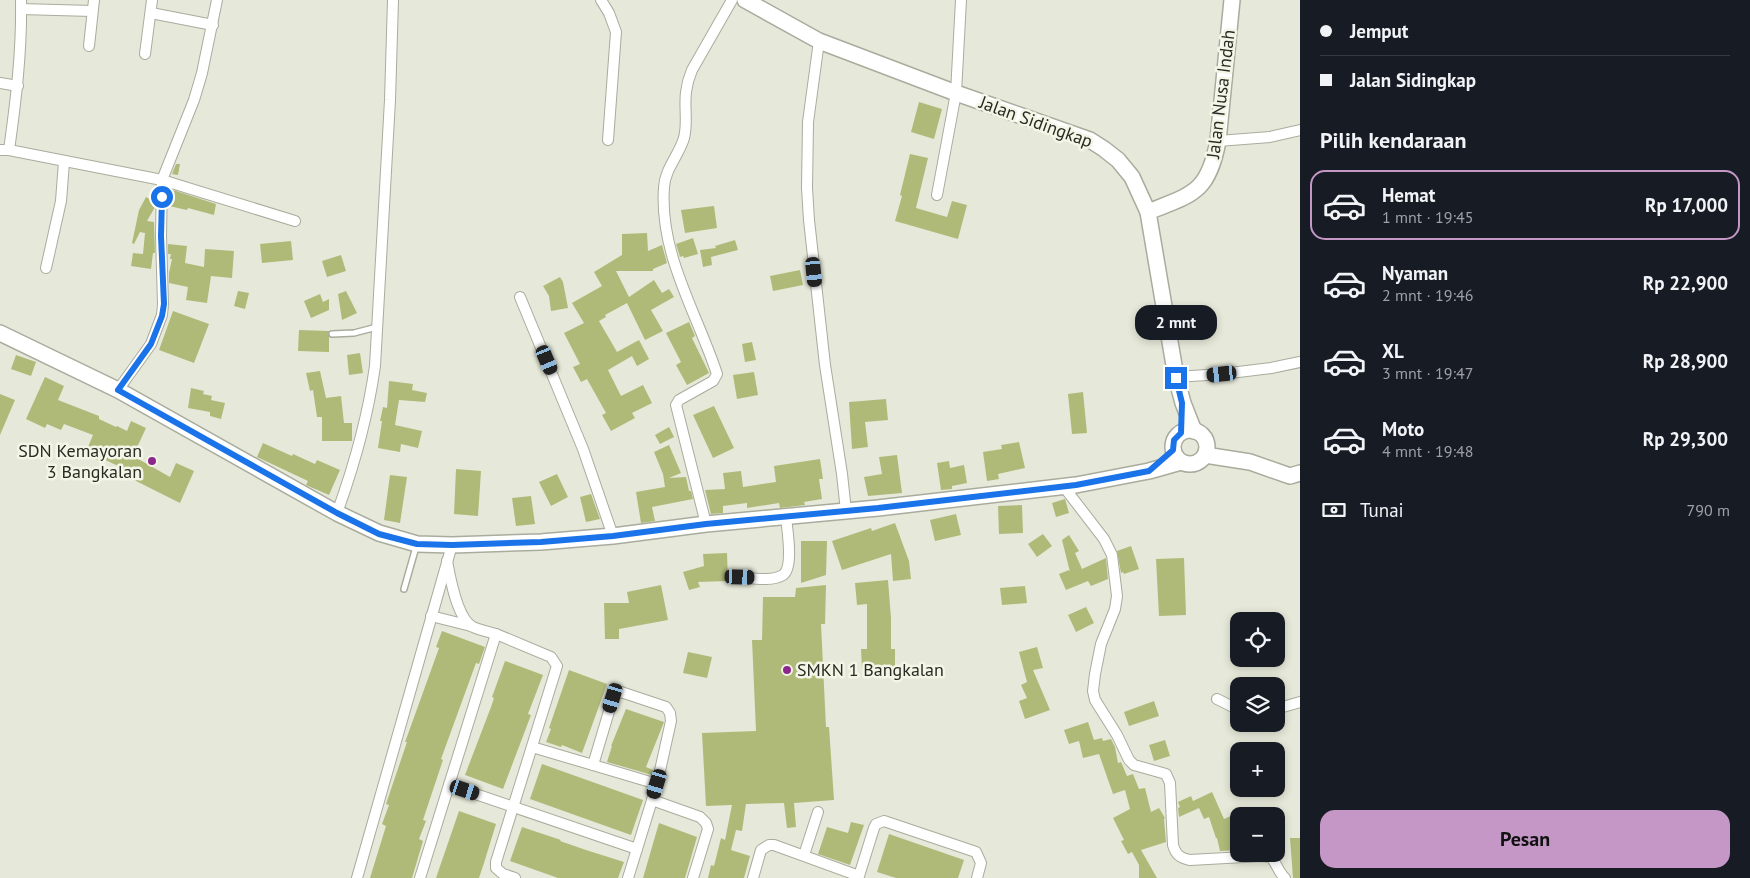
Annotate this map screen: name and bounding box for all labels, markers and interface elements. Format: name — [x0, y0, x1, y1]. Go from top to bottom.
text: Jemput — [1350, 19, 1408, 43]
street label: Jalan Nusa Indah — [1201, 28, 1240, 161]
text: Jalan Sidingkap — [1350, 68, 1476, 92]
street label: Jalan Sidingkap — [976, 90, 1096, 153]
text: Pilih kendaraan — [1320, 126, 1466, 154]
icon: car — [1322, 183, 1367, 228]
text: Hemat — [1382, 183, 1435, 207]
route start — [151, 186, 173, 208]
text: Rp 17,000 — [1645, 193, 1728, 217]
text: 1 mnt · 19:45 — [1382, 207, 1473, 227]
car — [804, 256, 823, 288]
icon: car — [1322, 261, 1367, 306]
text: Nyaman — [1382, 261, 1448, 285]
text: Rp 22,900 — [1643, 271, 1728, 295]
text: 2 mnt · 19:46 — [1382, 285, 1473, 305]
callout: 2 mnt — [1135, 306, 1217, 340]
text: 2 mnt — [1156, 312, 1196, 332]
icon: car — [1322, 339, 1367, 384]
text: XL — [1382, 339, 1404, 363]
car — [534, 343, 559, 377]
text: Rp 28,900 — [1643, 349, 1728, 373]
text: 3 mnt · 19:47 — [1382, 363, 1473, 383]
car — [1206, 365, 1237, 383]
route end — [1165, 367, 1187, 389]
icon: car — [1322, 417, 1367, 462]
text: Moto — [1382, 417, 1424, 441]
text: Rp 29,300 — [1643, 427, 1728, 451]
place label: SDN Kemayoran 3 Bangkalan — [18, 439, 142, 483]
text: 4 mnt · 19:48 — [1382, 441, 1473, 461]
marker: SDN Kemayoran 3 Bangkalan — [146, 455, 158, 467]
icon: cash — [1320, 496, 1348, 524]
text: Tunai — [1360, 498, 1404, 522]
text: 790 m — [1687, 500, 1730, 520]
car — [724, 569, 755, 585]
map controls — [1230, 612, 1285, 862]
button: locate — [1230, 612, 1285, 667]
place label: SMKN 1 Bangkalan — [797, 658, 944, 681]
marker: SMKN 1 Bangkalan — [781, 664, 793, 676]
button: layers — [1230, 677, 1285, 732]
car — [601, 681, 624, 715]
button: + — [1230, 742, 1285, 797]
car — [645, 767, 668, 801]
car — [448, 778, 481, 802]
button: − — [1230, 807, 1285, 862]
button: Pesan — [1320, 810, 1730, 868]

